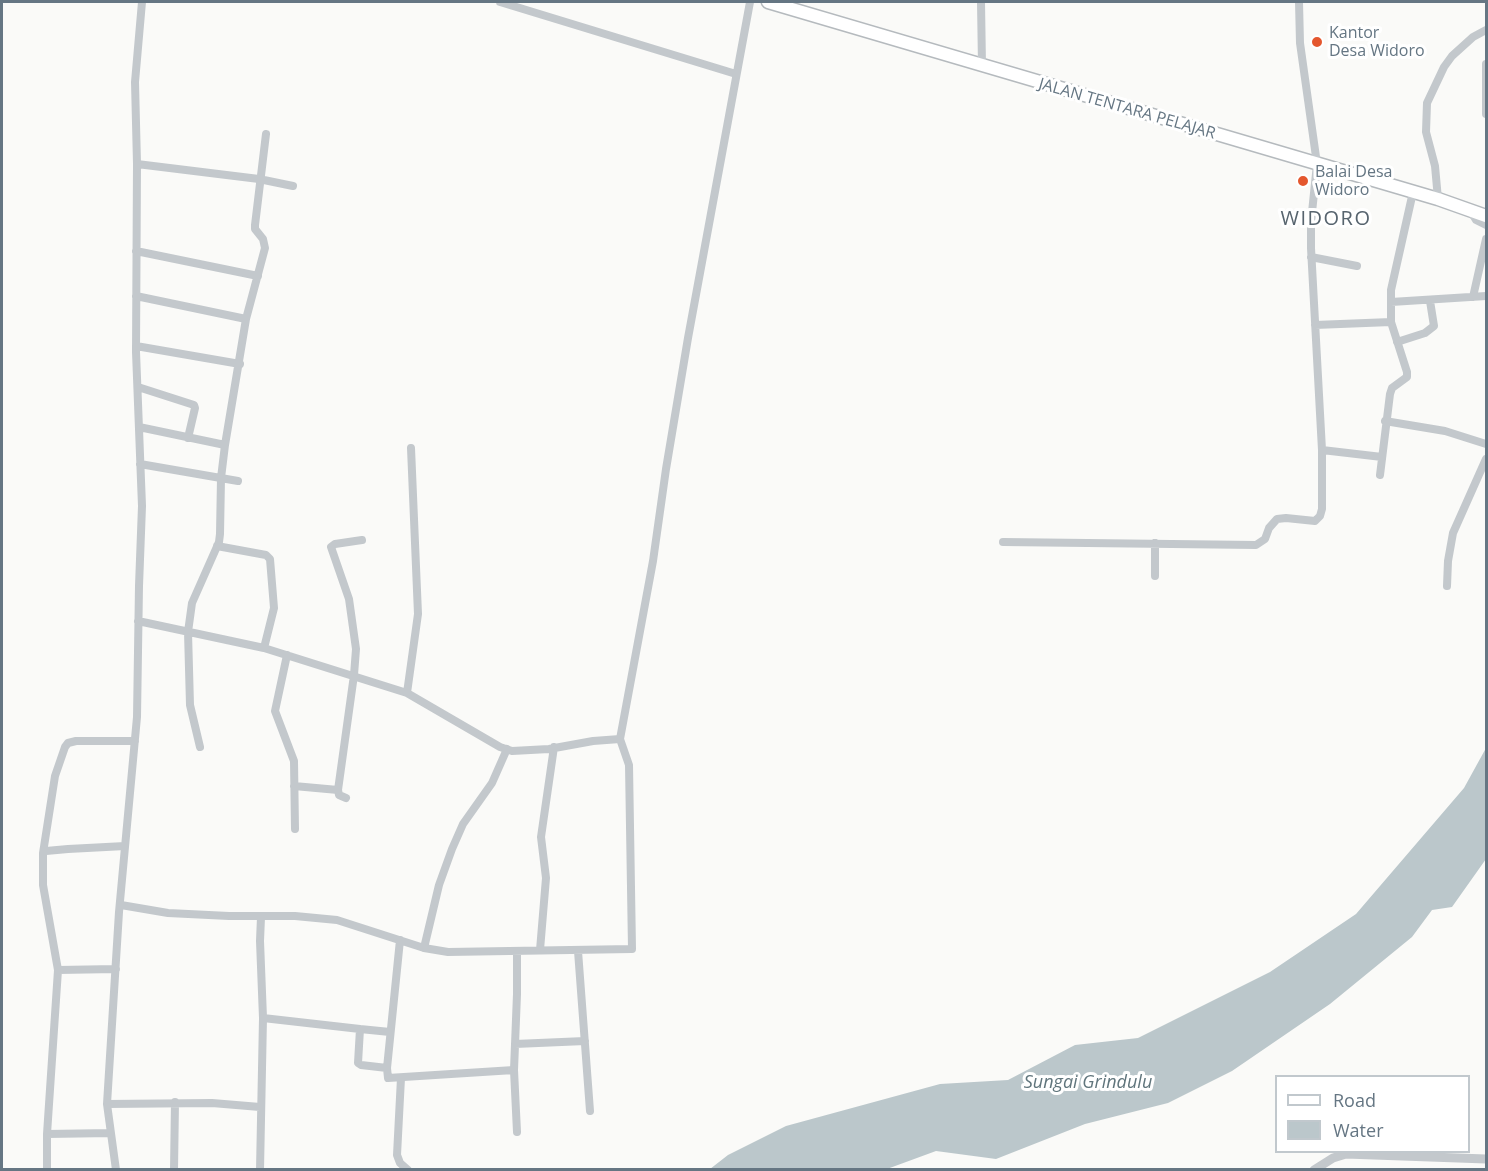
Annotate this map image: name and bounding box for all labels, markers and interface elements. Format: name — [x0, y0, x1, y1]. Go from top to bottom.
place label: Kantor Desa Widoro — [1329, 23, 1425, 61]
marker: Kantor Desa Widoro — [1310, 35, 1324, 49]
street label: JALAN TENTARA PELAJAR — [1036, 75, 1218, 143]
place label: Balai Desa Widoro — [1315, 162, 1392, 200]
marker: Balai Desa Widoro — [1296, 174, 1310, 188]
district label: WIDORO — [1280, 207, 1372, 231]
water label: Sungai Grindulu — [1024, 1072, 1152, 1094]
legend — [1275, 1075, 1470, 1153]
text: Road — [1333, 1088, 1376, 1112]
text: Water — [1333, 1118, 1384, 1142]

